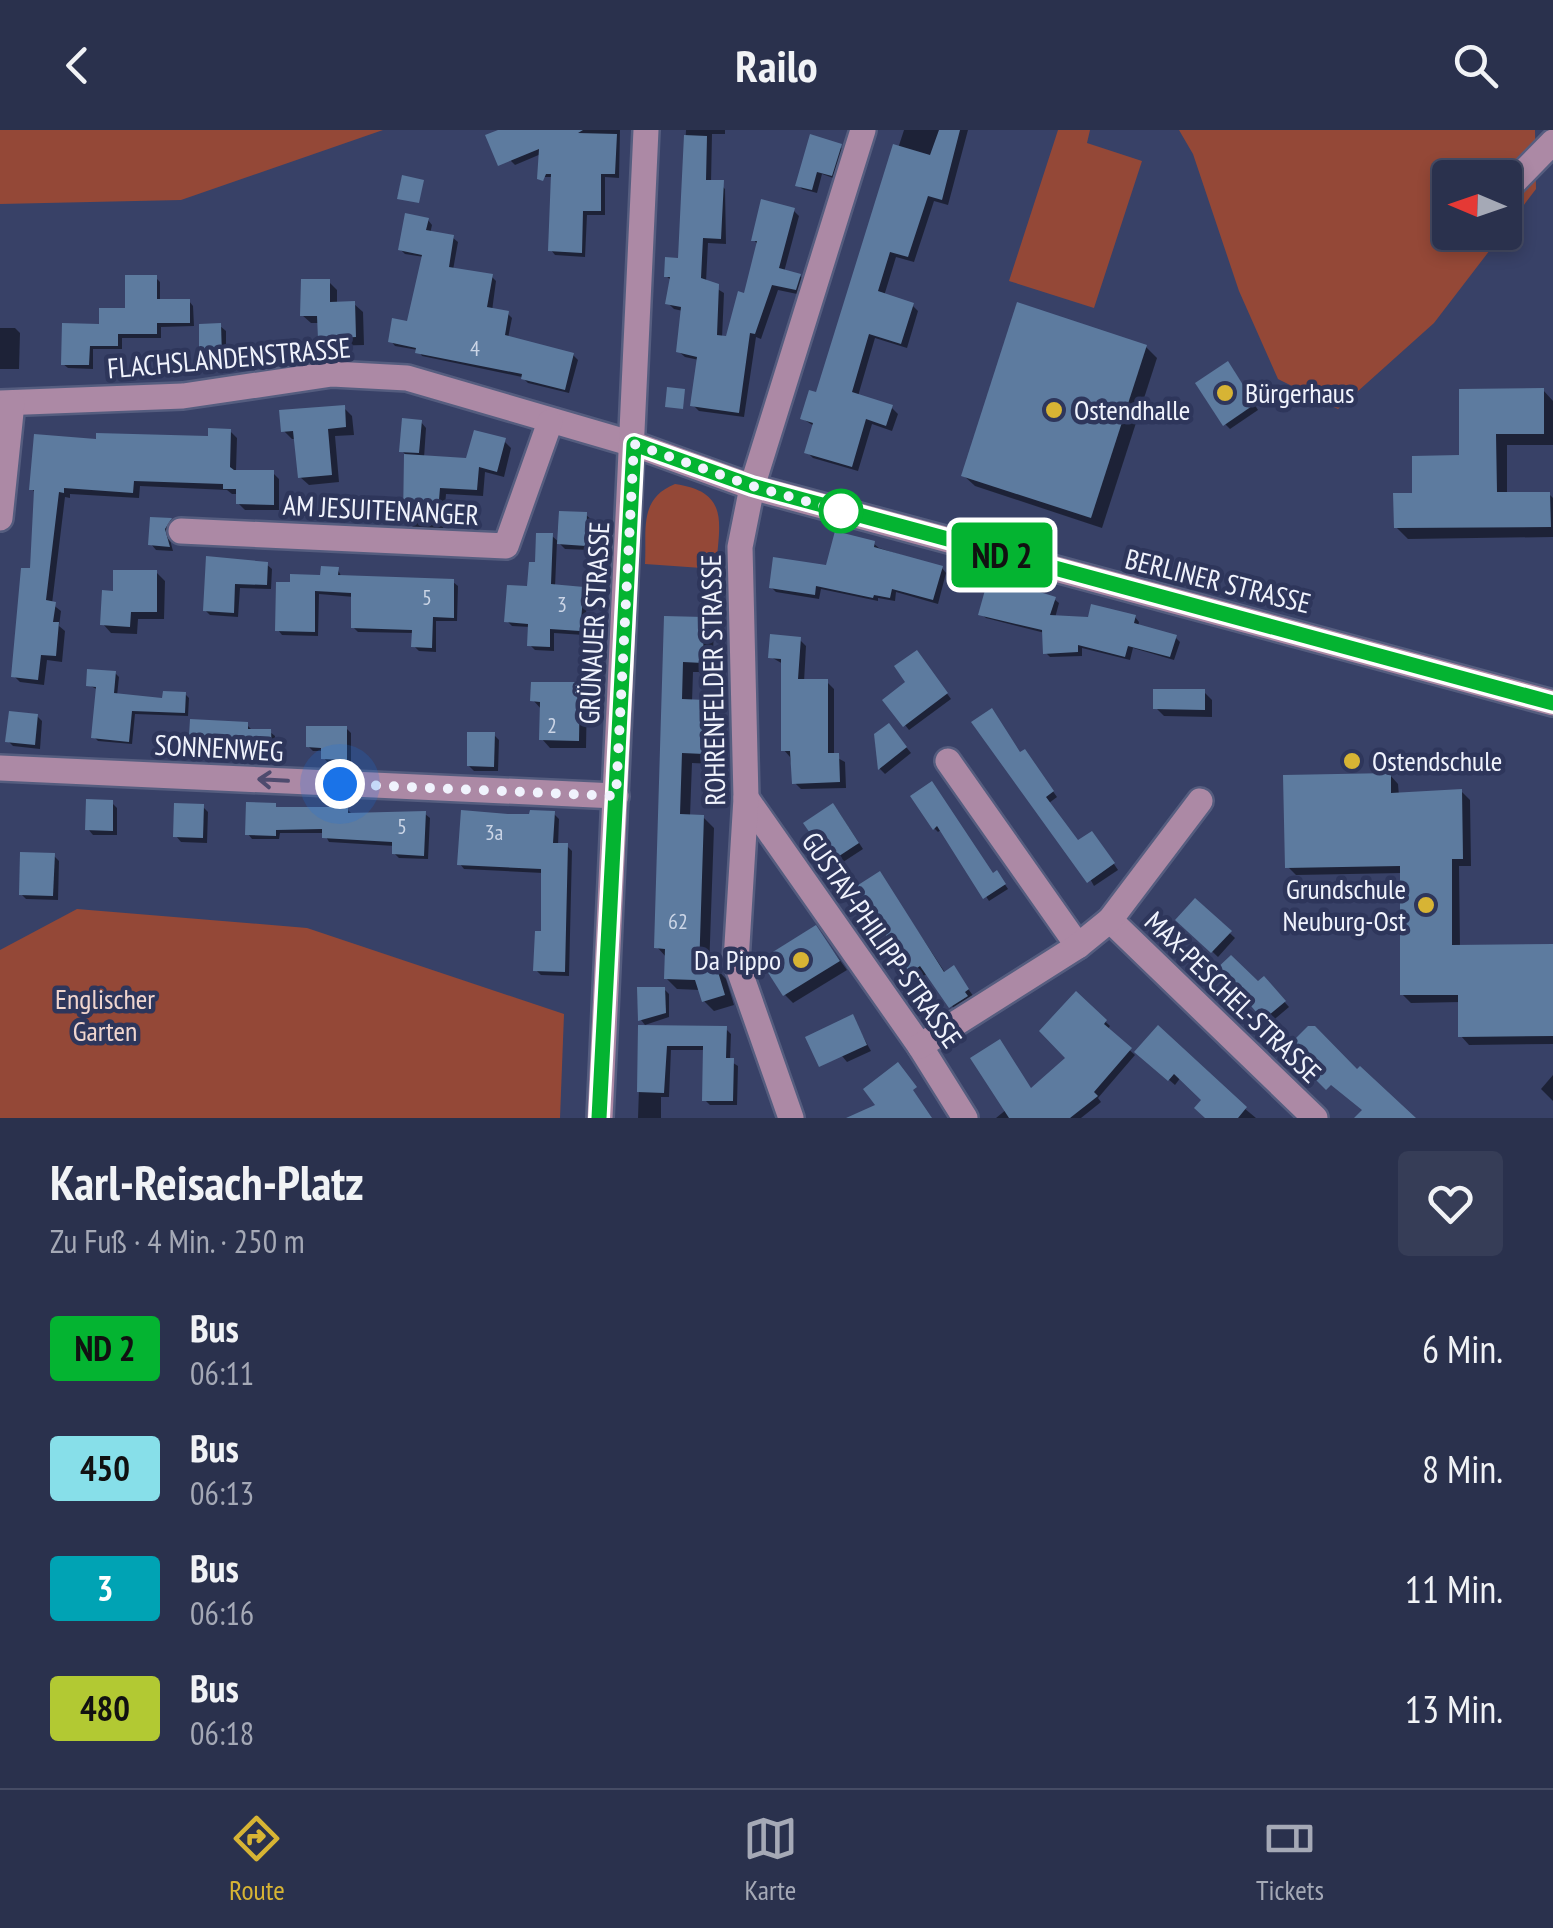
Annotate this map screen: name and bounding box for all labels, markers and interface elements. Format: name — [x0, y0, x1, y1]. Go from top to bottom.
text: Railo — [735, 36, 818, 94]
icon: back — [50, 38, 105, 93]
icon: search — [1448, 38, 1503, 93]
north arrow — [1432, 160, 1522, 250]
map controls — [1432, 160, 1522, 250]
street label: FLACHSLANDENSTRASSE — [106, 328, 352, 387]
house number: 4 — [470, 334, 480, 362]
place label: Bürgerhaus — [1245, 374, 1354, 411]
marker: Bürgerhaus — [1214, 382, 1236, 404]
place label: Ostendhalle — [1074, 391, 1190, 428]
marker: Ostendhalle — [1043, 399, 1065, 421]
street label: AM JESUITENANGER — [282, 486, 480, 533]
unlabelled marker — [820, 490, 862, 532]
street label: GRÜNAUER STRASSE — [570, 521, 617, 725]
line badge: ND 2 — [932, 522, 1072, 588]
text: ND 2 — [971, 532, 1033, 578]
street label: BERLINER STRASSE — [1122, 540, 1315, 621]
street label: ROHRENFELDER STRASSE — [692, 554, 733, 806]
house number: 5 — [422, 583, 432, 611]
house number: 3 — [557, 590, 567, 618]
house number: 2 — [547, 711, 557, 739]
street label: SONNENWEG — [154, 726, 284, 769]
place label: Ostendschule — [1372, 742, 1502, 779]
marker: Ostendschule — [1341, 750, 1363, 772]
your location — [315, 759, 365, 809]
one-way arrow — [258, 771, 290, 790]
house number: 5 — [397, 812, 407, 840]
house number: 3a — [485, 818, 503, 846]
street label: GUSTAV-PHILIPP-STRASSE — [794, 824, 971, 1055]
place label: Grundschule Neuburg-Ost — [1282, 870, 1406, 939]
marker: Grundschule Neuburg-Ost — [1415, 894, 1437, 916]
street label: MAX-PESCHEL-STRASSE — [1137, 903, 1330, 1090]
house number: 62 — [668, 907, 688, 935]
place label: Da Pippo — [694, 941, 781, 978]
marker: Da Pippo — [790, 949, 812, 971]
park label: Englischer Garten — [55, 980, 155, 1049]
text: Karl-Reisach-Platz — [50, 1151, 364, 1213]
button: heart — [1398, 1151, 1503, 1256]
text: Zu Fuß · 4 Min. · 250 m — [50, 1220, 305, 1262]
text: Bus — [190, 1303, 239, 1352]
text: 6 Min. — [1422, 1324, 1503, 1373]
text: ND 2 — [74, 1325, 136, 1371]
text: 06:11 — [190, 1352, 254, 1394]
text: Bus — [190, 1423, 239, 1472]
text: 8 Min. — [1422, 1444, 1503, 1493]
text: 450 — [80, 1445, 130, 1491]
text: 06:13 — [190, 1472, 254, 1514]
text: Bus — [190, 1543, 239, 1592]
text: 11 Min. — [1405, 1564, 1503, 1613]
text: 3 — [97, 1565, 113, 1611]
text: 06:16 — [190, 1592, 254, 1634]
text: Bus — [190, 1663, 239, 1712]
text: 13 Min. — [1405, 1684, 1503, 1733]
text: 480 — [80, 1685, 130, 1731]
text: 06:18 — [190, 1712, 254, 1754]
tab: Route — [229, 1811, 285, 1908]
tab: Karte — [743, 1811, 798, 1908]
tab: Tickets — [1256, 1811, 1324, 1908]

